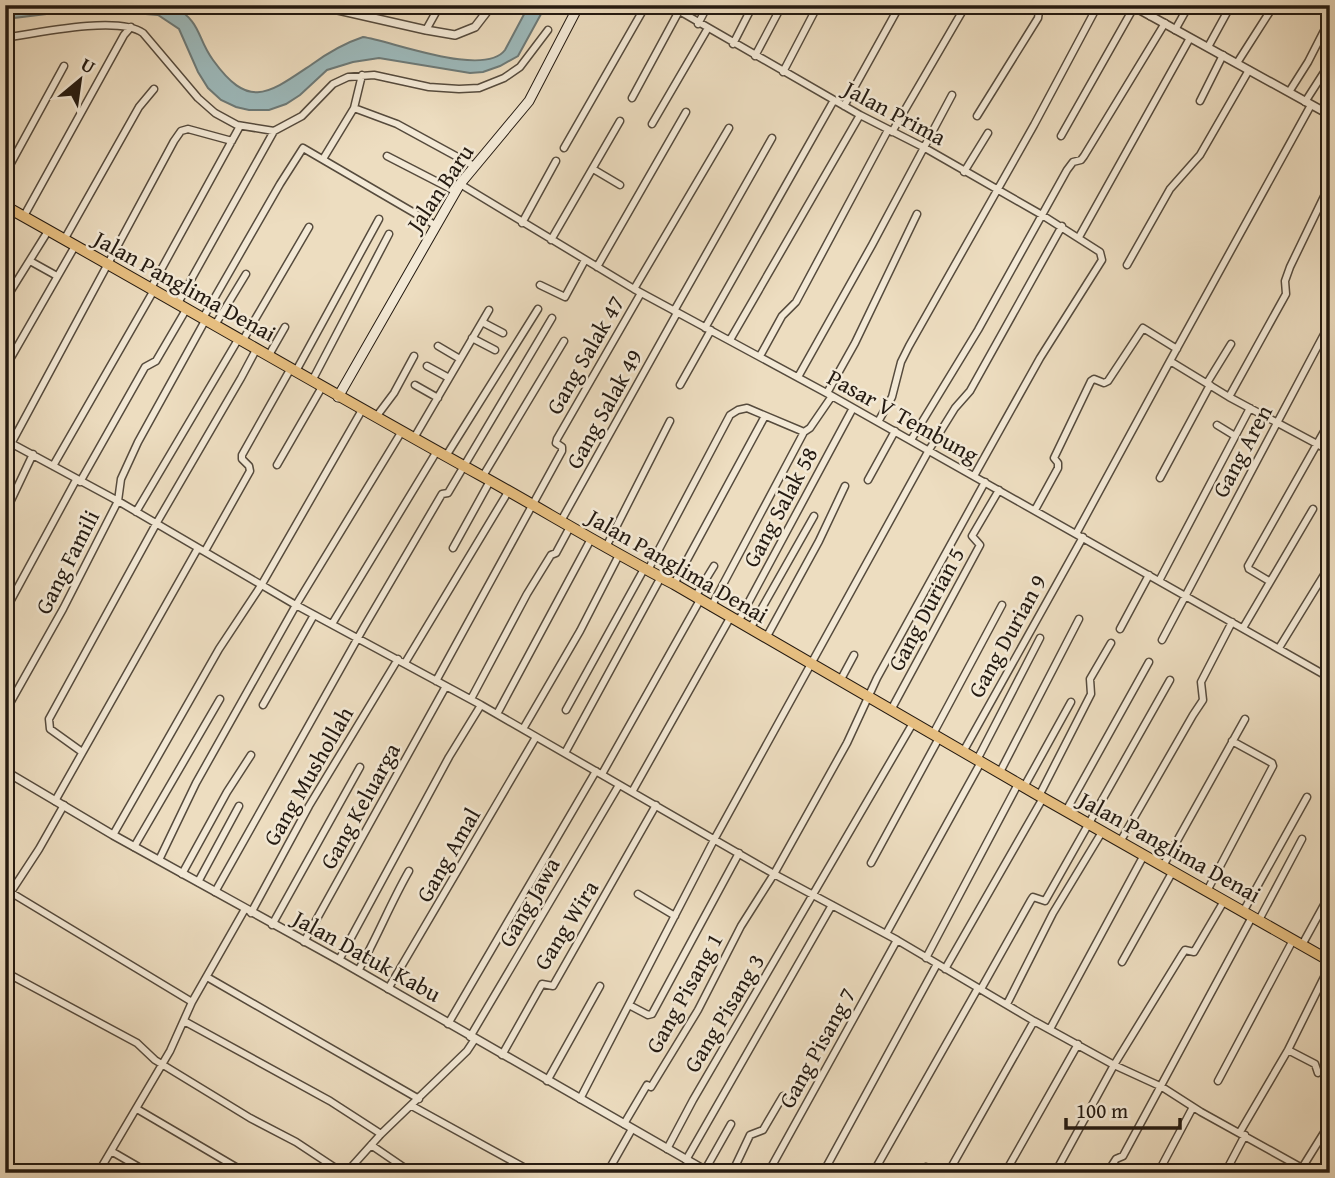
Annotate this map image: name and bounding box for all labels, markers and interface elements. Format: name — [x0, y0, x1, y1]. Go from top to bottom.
north arrow — [46, 46, 116, 116]
text: U — [76, 50, 101, 81]
street label: Jalan Prima — [836, 70, 952, 153]
street label: Jalan Baru — [396, 137, 481, 241]
street label: Jalan Panglima Denai — [86, 220, 282, 349]
street label: Gang Salak 47 — [537, 289, 632, 420]
street label: Gang Salak 49 — [557, 343, 650, 475]
street label: Pasar V Tembung — [822, 360, 985, 471]
street label: Gang Aren — [1203, 399, 1280, 503]
street label: Gang Salak 58 — [734, 441, 825, 573]
street label: Jalan Panglima Denai — [579, 499, 775, 631]
street label: Gang Famili — [26, 504, 107, 620]
street label: Gang Durian 5 — [879, 541, 972, 677]
street label: Gang Durian 9 — [959, 568, 1054, 703]
street label: Gang Mushollah — [254, 700, 361, 851]
street label: Gang Keluarga — [311, 737, 408, 875]
street label: Jalan Panglima Denai — [1071, 781, 1267, 910]
street label: Gang Amal — [407, 802, 488, 908]
street label: Gang Jawa — [490, 851, 568, 953]
street label: Gang Wira — [525, 873, 606, 976]
street label: Jalan Datuk Kabu — [285, 900, 448, 1010]
street label: Gang Pisang 1 — [637, 927, 730, 1059]
street label: Gang Pisang 3 — [675, 947, 772, 1078]
street label: Gang Pisang 7 — [770, 982, 863, 1114]
scale bar — [1066, 1087, 1179, 1131]
text: 100 m — [1076, 1095, 1128, 1126]

